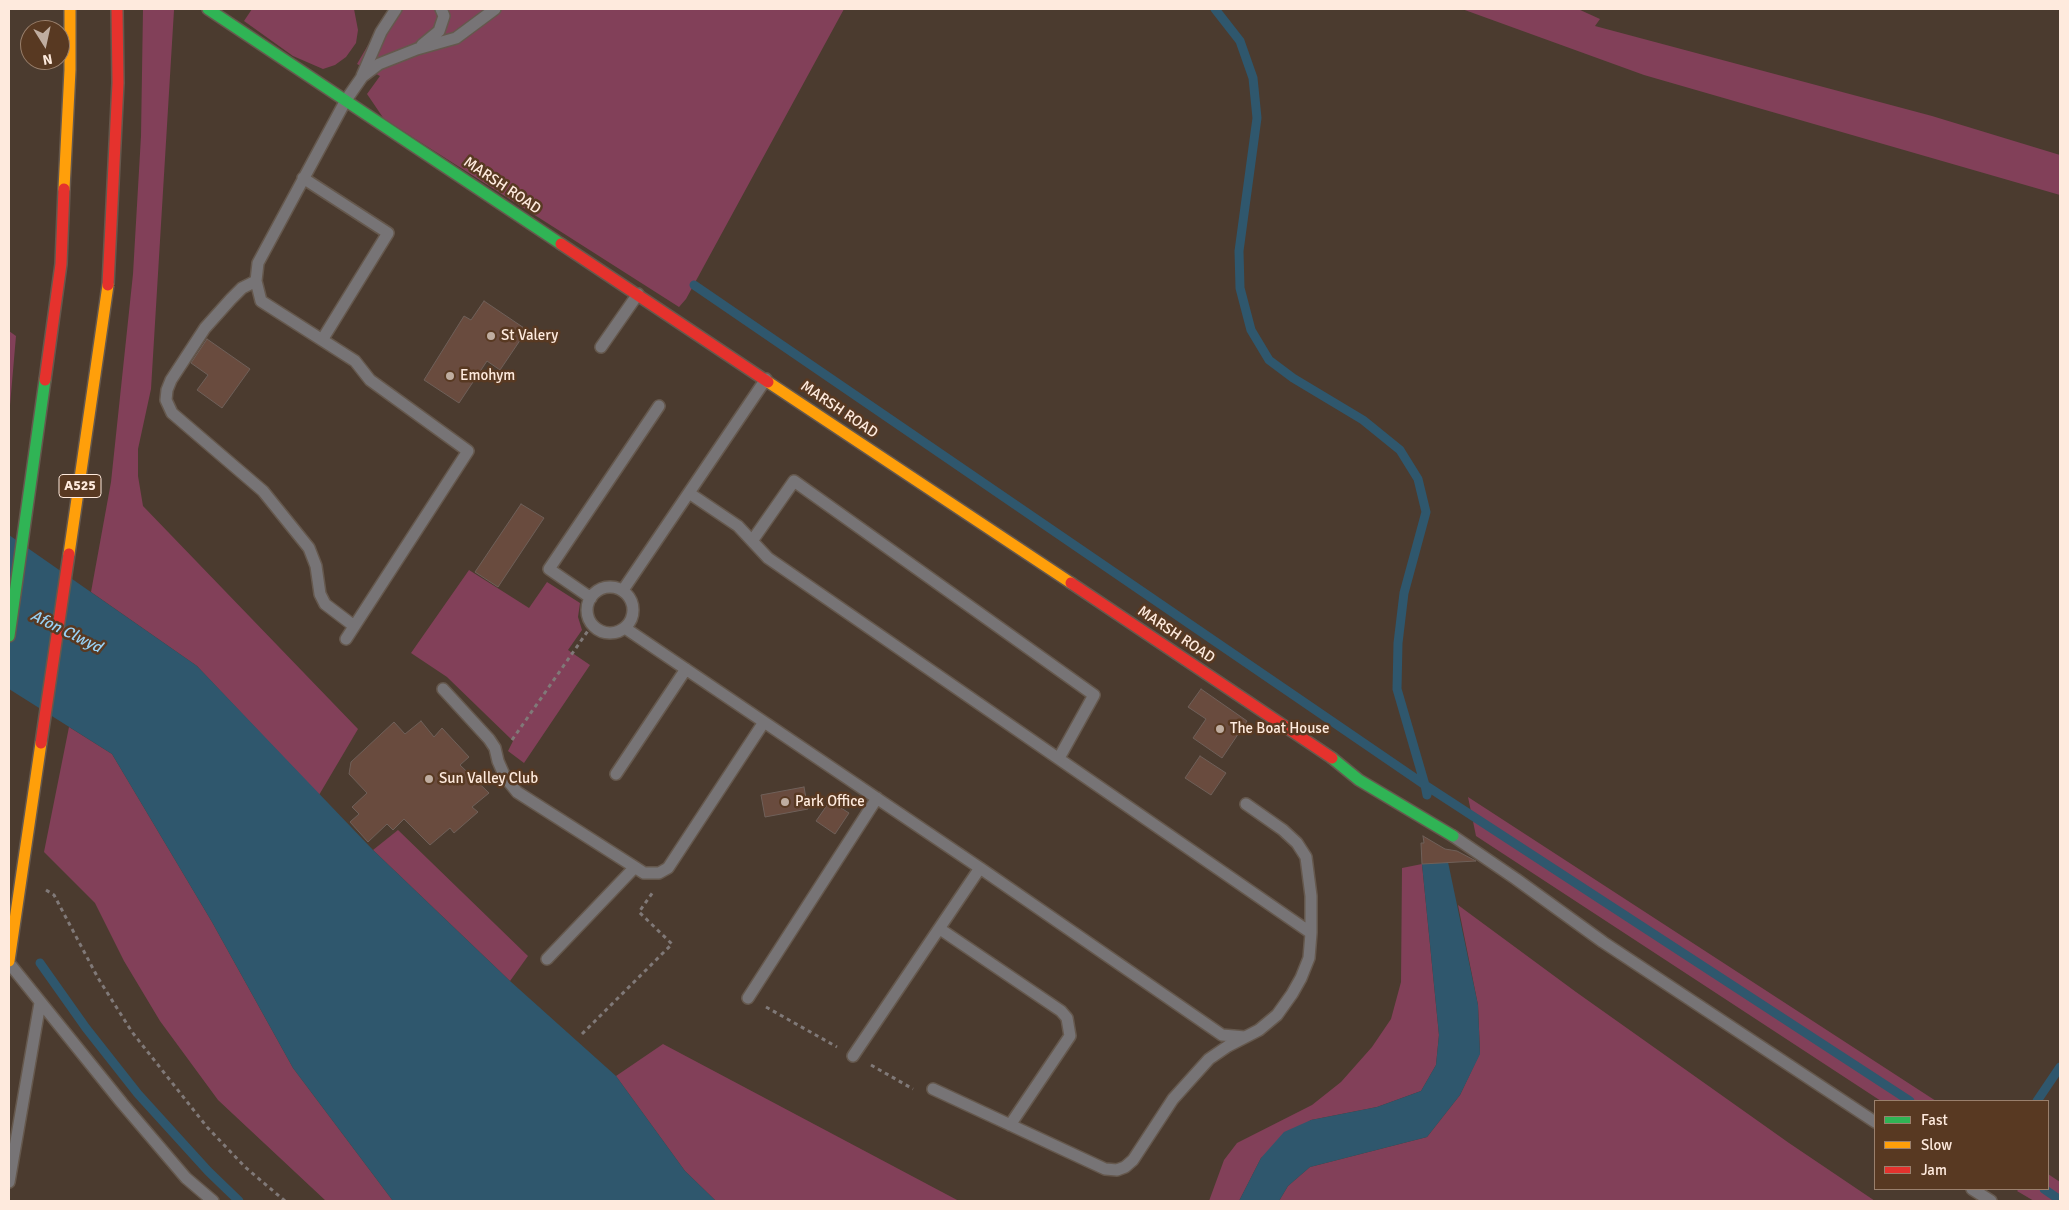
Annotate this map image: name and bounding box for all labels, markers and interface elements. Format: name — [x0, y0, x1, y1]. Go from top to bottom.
north arrow — [20, 20, 70, 70]
text: N — [41, 50, 54, 68]
street label: MARSH ROAD — [460, 154, 544, 218]
place label: St Valery — [501, 327, 558, 345]
marker: St Valery — [485, 330, 497, 342]
place label: Emohym — [460, 367, 515, 385]
marker: Emohym — [444, 370, 456, 382]
street label: MARSH ROAD — [797, 378, 881, 442]
road number: A525 — [59, 474, 101, 498]
street label: MARSH ROAD — [1134, 603, 1218, 667]
water label: Afon Clwyd — [27, 607, 105, 657]
place label: The Boat House — [1230, 720, 1329, 738]
marker: The Boat House — [1214, 723, 1226, 735]
place label: Sun Valley Club — [439, 770, 538, 788]
marker: Sun Valley Club — [423, 773, 435, 785]
place label: Park Office — [795, 793, 865, 811]
marker: Park Office — [779, 796, 791, 808]
legend — [1874, 1100, 2049, 1190]
text: Fast — [1921, 1111, 1948, 1129]
text: Slow — [1921, 1136, 1952, 1154]
text: Jam — [1921, 1161, 1947, 1179]

